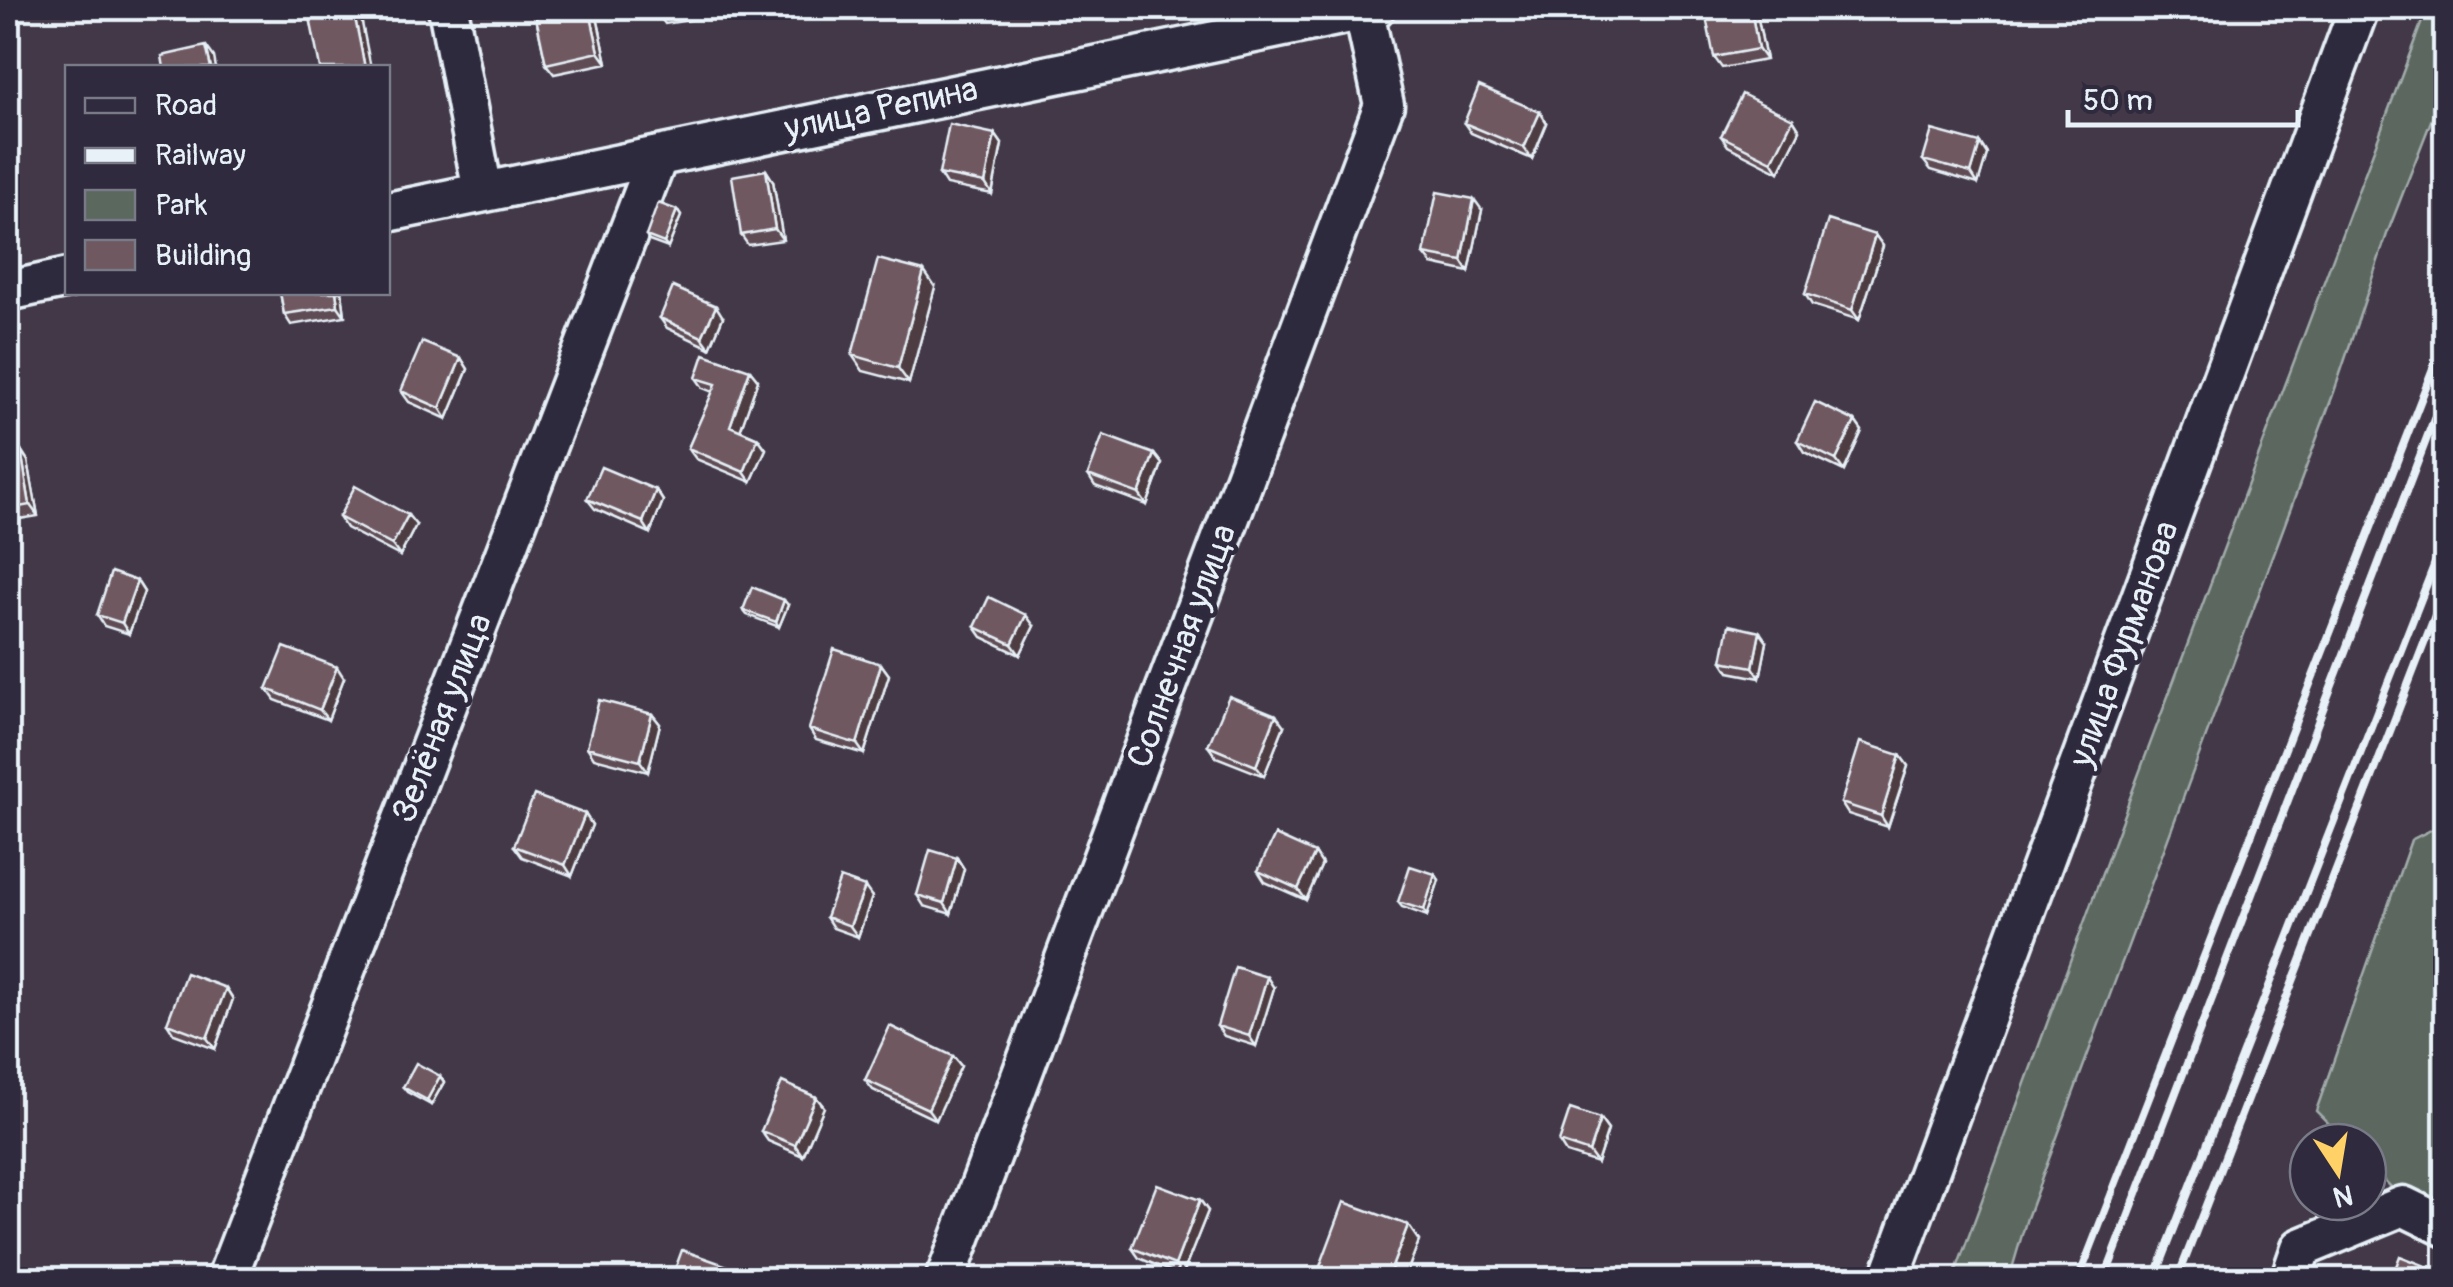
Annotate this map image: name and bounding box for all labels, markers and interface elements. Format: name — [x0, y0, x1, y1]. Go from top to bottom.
legend — [65, 65, 390, 295]
scale bar — [2068, 65, 2298, 127]
street label: улица Репина — [779, 67, 982, 151]
text: 50 m — [2083, 82, 2153, 119]
text: Road — [155, 87, 217, 124]
text: Railway — [155, 137, 246, 174]
text: Park — [155, 187, 208, 224]
text: Building — [155, 237, 251, 274]
street label: улица Фурманова — [2059, 515, 2189, 774]
street label: Солнечная улица — [1118, 518, 1246, 774]
street label: Зелёная улица — [382, 607, 502, 829]
north arrow — [2288, 1122, 2388, 1222]
text: N — [2330, 1176, 2356, 1214]

